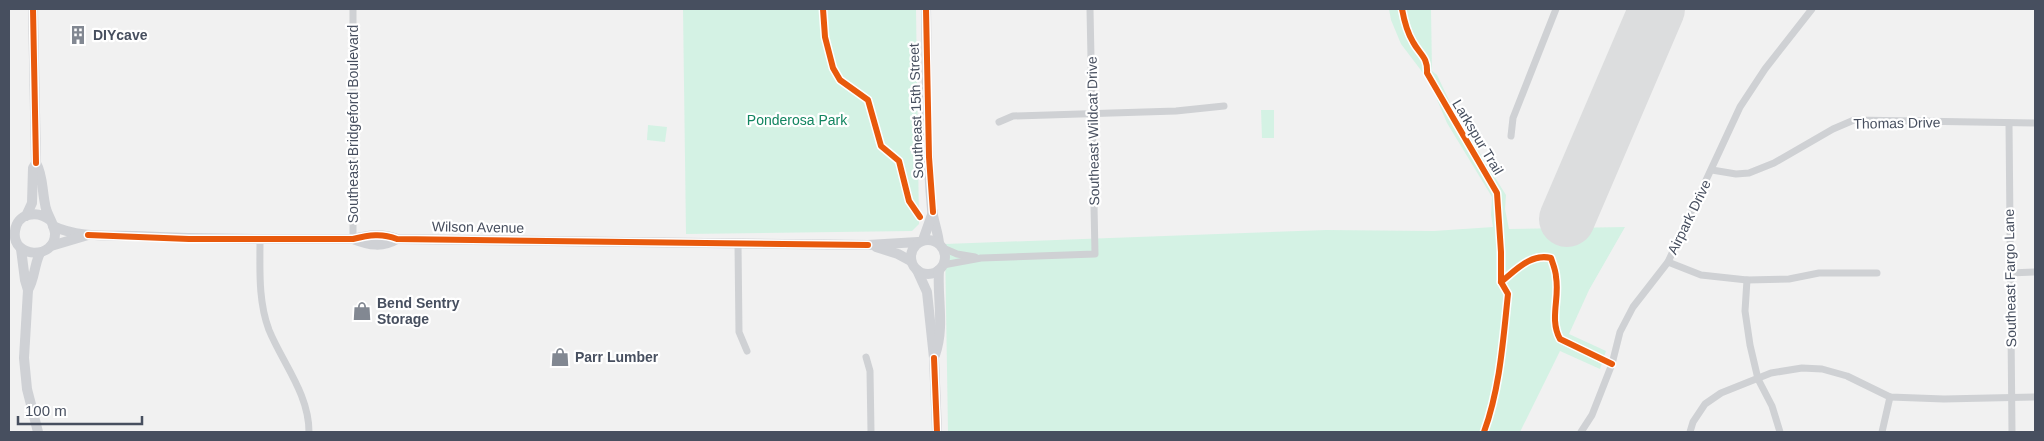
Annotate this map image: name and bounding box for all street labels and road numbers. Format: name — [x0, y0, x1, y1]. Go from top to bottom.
street label: Southeast Bridgeford Boulevard — [345, 25, 361, 223]
street label: Southeast 15th Street — [906, 43, 926, 179]
street label: Southeast Wildcat Drive — [1084, 56, 1102, 206]
street label: Larkspur Trail — [1449, 97, 1507, 177]
street label: Thomas Drive — [1853, 114, 1941, 132]
street label: Airpark Drive — [1664, 177, 1714, 257]
street label: Southeast Fargo Lane — [2001, 208, 2019, 347]
street label: Wilson Avenue — [432, 218, 525, 236]

